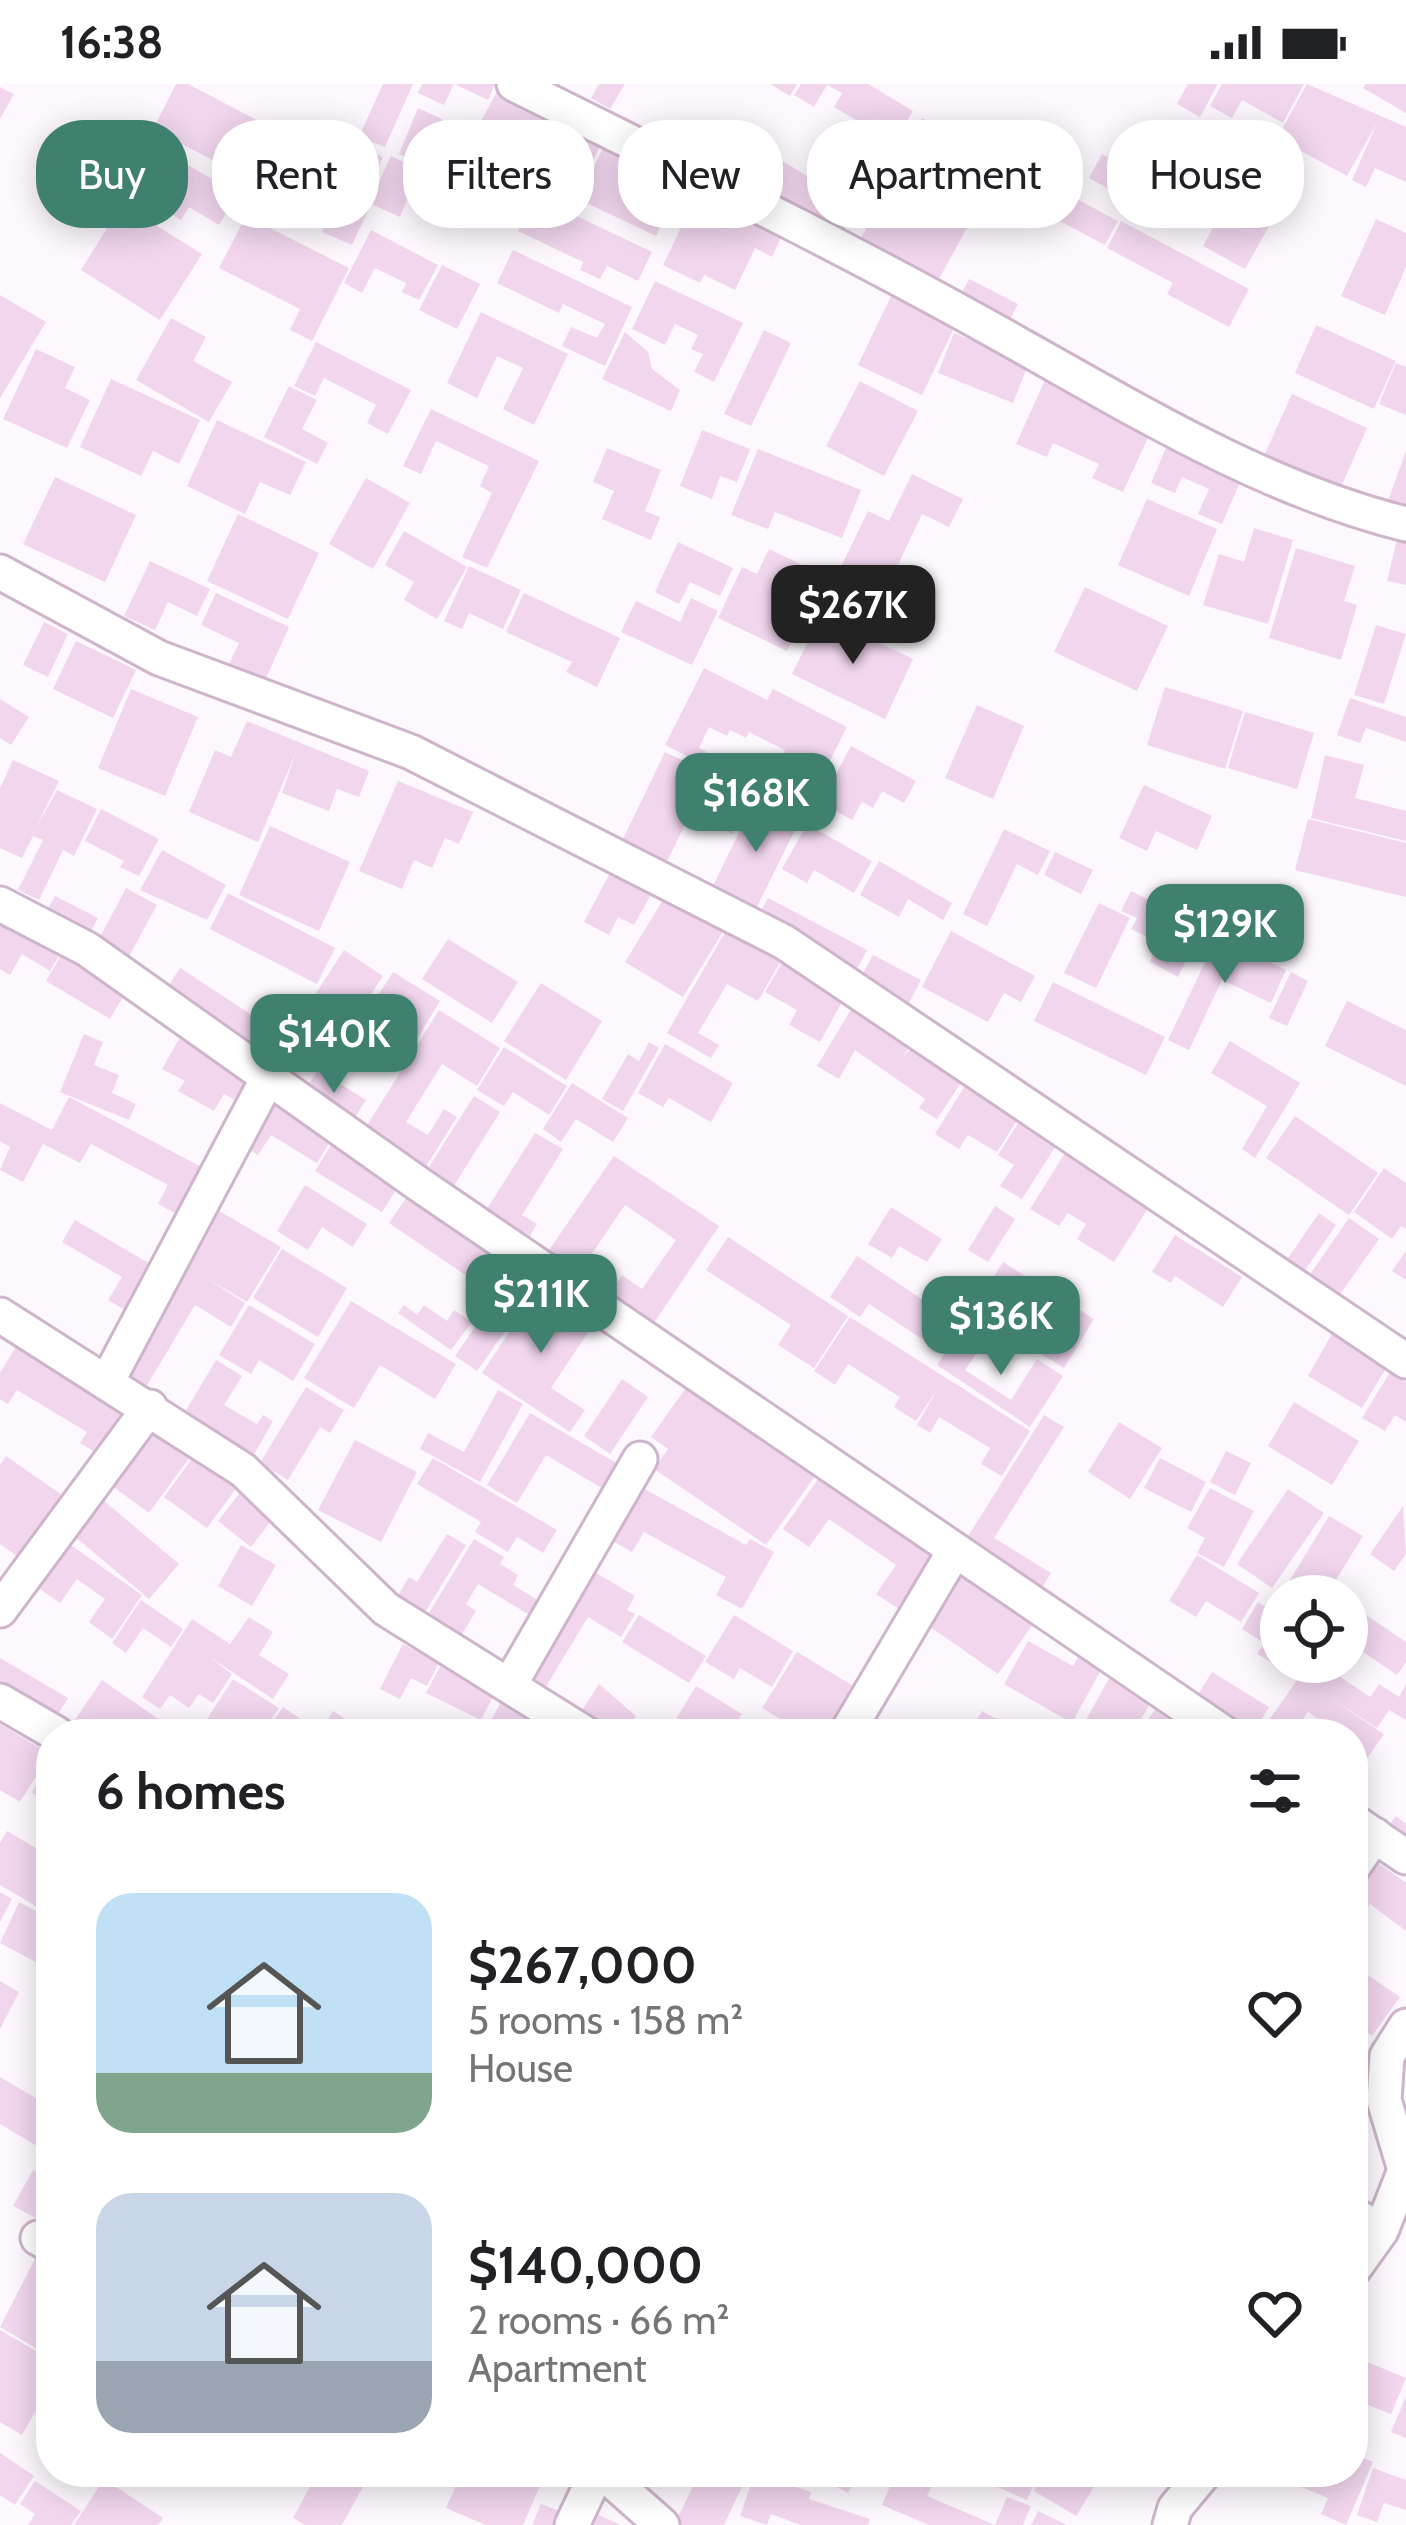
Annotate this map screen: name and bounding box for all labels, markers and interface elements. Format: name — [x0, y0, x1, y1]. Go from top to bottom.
text: 16:38 — [60, 15, 163, 69]
chip: Buy — [36, 120, 188, 228]
chip: Rent — [212, 120, 379, 228]
chip: Filters — [403, 120, 594, 228]
chip: New — [618, 120, 783, 228]
chip: Apartment — [807, 120, 1083, 228]
chip: House — [1107, 120, 1304, 228]
pin: $267K — [769, 565, 937, 667]
text: $267K — [798, 580, 908, 628]
pin: $168K — [672, 753, 840, 855]
text: $168K — [703, 768, 809, 816]
pin: $129K — [1141, 884, 1309, 986]
text: $129K — [1173, 899, 1277, 947]
pin: $140K — [250, 994, 418, 1096]
text: $140K — [277, 1009, 391, 1057]
pin: $211K — [457, 1254, 625, 1356]
text: $211K — [493, 1269, 589, 1317]
pin: $136K — [917, 1276, 1085, 1378]
text: $136K — [949, 1291, 1053, 1339]
map controls — [1260, 1575, 1368, 1683]
button: locate — [1260, 1575, 1368, 1683]
icon: filters — [1242, 1758, 1308, 1824]
text: 6 homes — [96, 1760, 285, 1822]
text: $267,000 — [468, 1934, 697, 1996]
icon: home — [192, 1941, 336, 2085]
icon: heart — [1242, 1980, 1308, 2046]
text: 5 rooms · 158 m² — [468, 1996, 743, 2044]
text: House — [468, 2044, 573, 2092]
text: $140,000 — [468, 2234, 703, 2296]
icon: home — [192, 2241, 336, 2385]
icon: heart — [1242, 2280, 1308, 2346]
text: 2 rooms · 66 m² — [468, 2296, 729, 2344]
text: Apartment — [468, 2344, 647, 2392]

